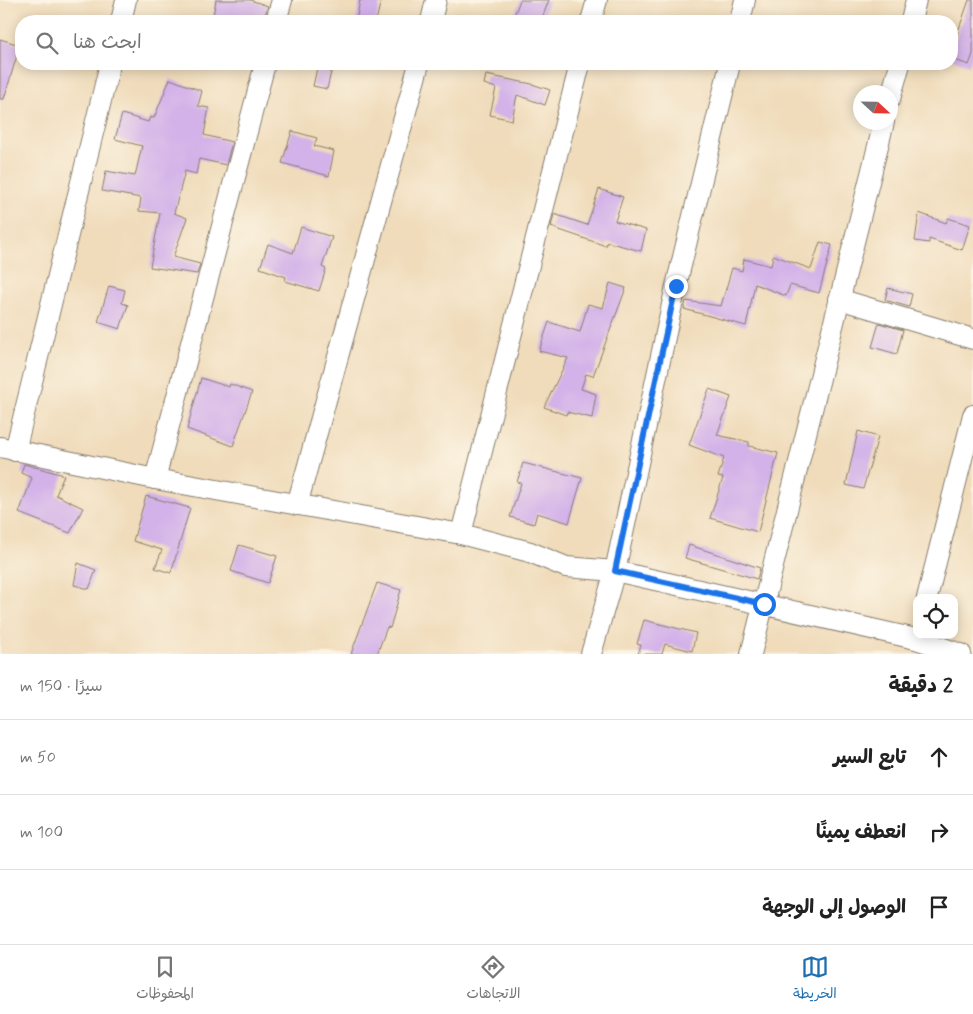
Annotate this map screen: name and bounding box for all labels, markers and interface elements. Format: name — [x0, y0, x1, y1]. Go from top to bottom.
search box — [15, 15, 958, 70]
icon: search — [33, 29, 61, 57]
text: ابحث هنا — [73, 30, 142, 55]
north arrow — [853, 85, 898, 130]
route end — [665, 275, 688, 298]
route start — [753, 593, 776, 616]
map controls — [913, 594, 958, 639]
button: locate — [913, 594, 958, 639]
text: 2 دقيقة — [889, 672, 953, 700]
text: سيرًا · 150 m — [20, 676, 103, 697]
icon: ahead — [925, 743, 953, 771]
text: تابع السير — [833, 745, 906, 770]
text: 50 m — [20, 747, 56, 768]
icon: right — [925, 818, 953, 846]
text: انعطف يمينًا — [816, 820, 906, 845]
text: 100 m — [20, 822, 63, 843]
icon: arrive — [925, 893, 953, 921]
text: الوصول إلى الوجهة — [762, 895, 906, 920]
tab: المحفوظات — [136, 953, 194, 1006]
tab: الاتجاهات — [466, 953, 521, 1006]
tab: الخريطة — [793, 953, 837, 1006]

